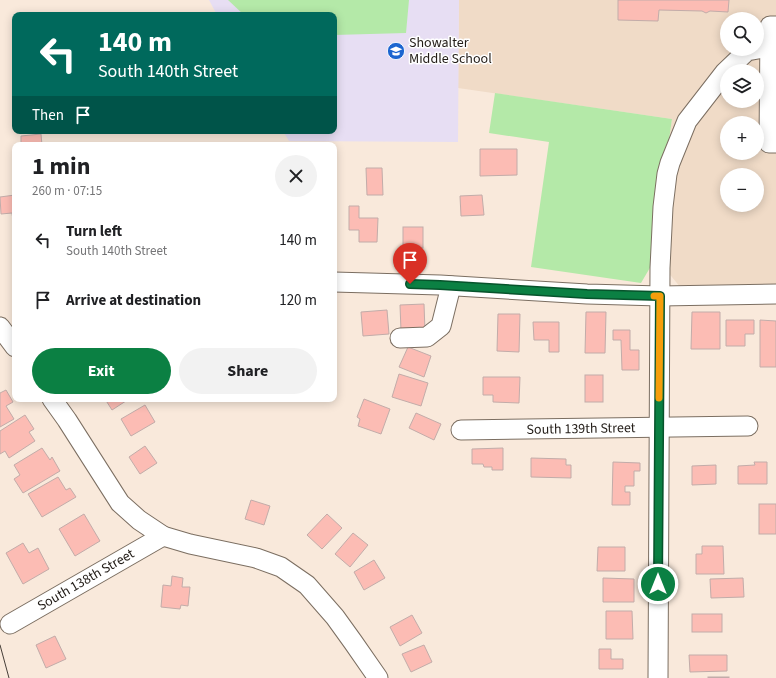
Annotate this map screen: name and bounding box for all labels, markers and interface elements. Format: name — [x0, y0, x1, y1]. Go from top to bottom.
map controls — [720, 12, 764, 212]
button: search — [720, 12, 764, 56]
text: 140 m — [98, 22, 172, 62]
icon: left — [32, 28, 84, 80]
place label: Showalter Middle School — [409, 33, 492, 69]
school or university icon: Showalter Middle School — [386, 41, 406, 61]
text: South 140th Street — [98, 59, 238, 84]
button: layers — [720, 64, 764, 108]
icon: arrive — [72, 104, 94, 126]
text: Then — [32, 105, 64, 126]
button: + — [720, 116, 764, 160]
text: 1 min — [32, 149, 90, 184]
button: close — [275, 155, 317, 197]
button: − — [720, 168, 764, 212]
text: 260 m · 07:15 — [32, 182, 102, 200]
text: Turn left — [66, 221, 122, 242]
icon: left — [32, 229, 54, 251]
text: 140 m — [279, 230, 317, 251]
text: South 140th Street — [66, 242, 167, 260]
pin — [393, 243, 427, 284]
icon: arrive — [399, 249, 421, 271]
icon: arrive — [32, 289, 54, 311]
text: Arrive at destination — [66, 290, 201, 311]
text: 120 m — [279, 290, 317, 311]
button: Exit — [32, 348, 171, 394]
button: Share — [179, 348, 317, 394]
street label: South 139th Street — [526, 418, 636, 440]
street label: South 138th Street — [34, 544, 138, 616]
position arrow — [637, 563, 679, 605]

